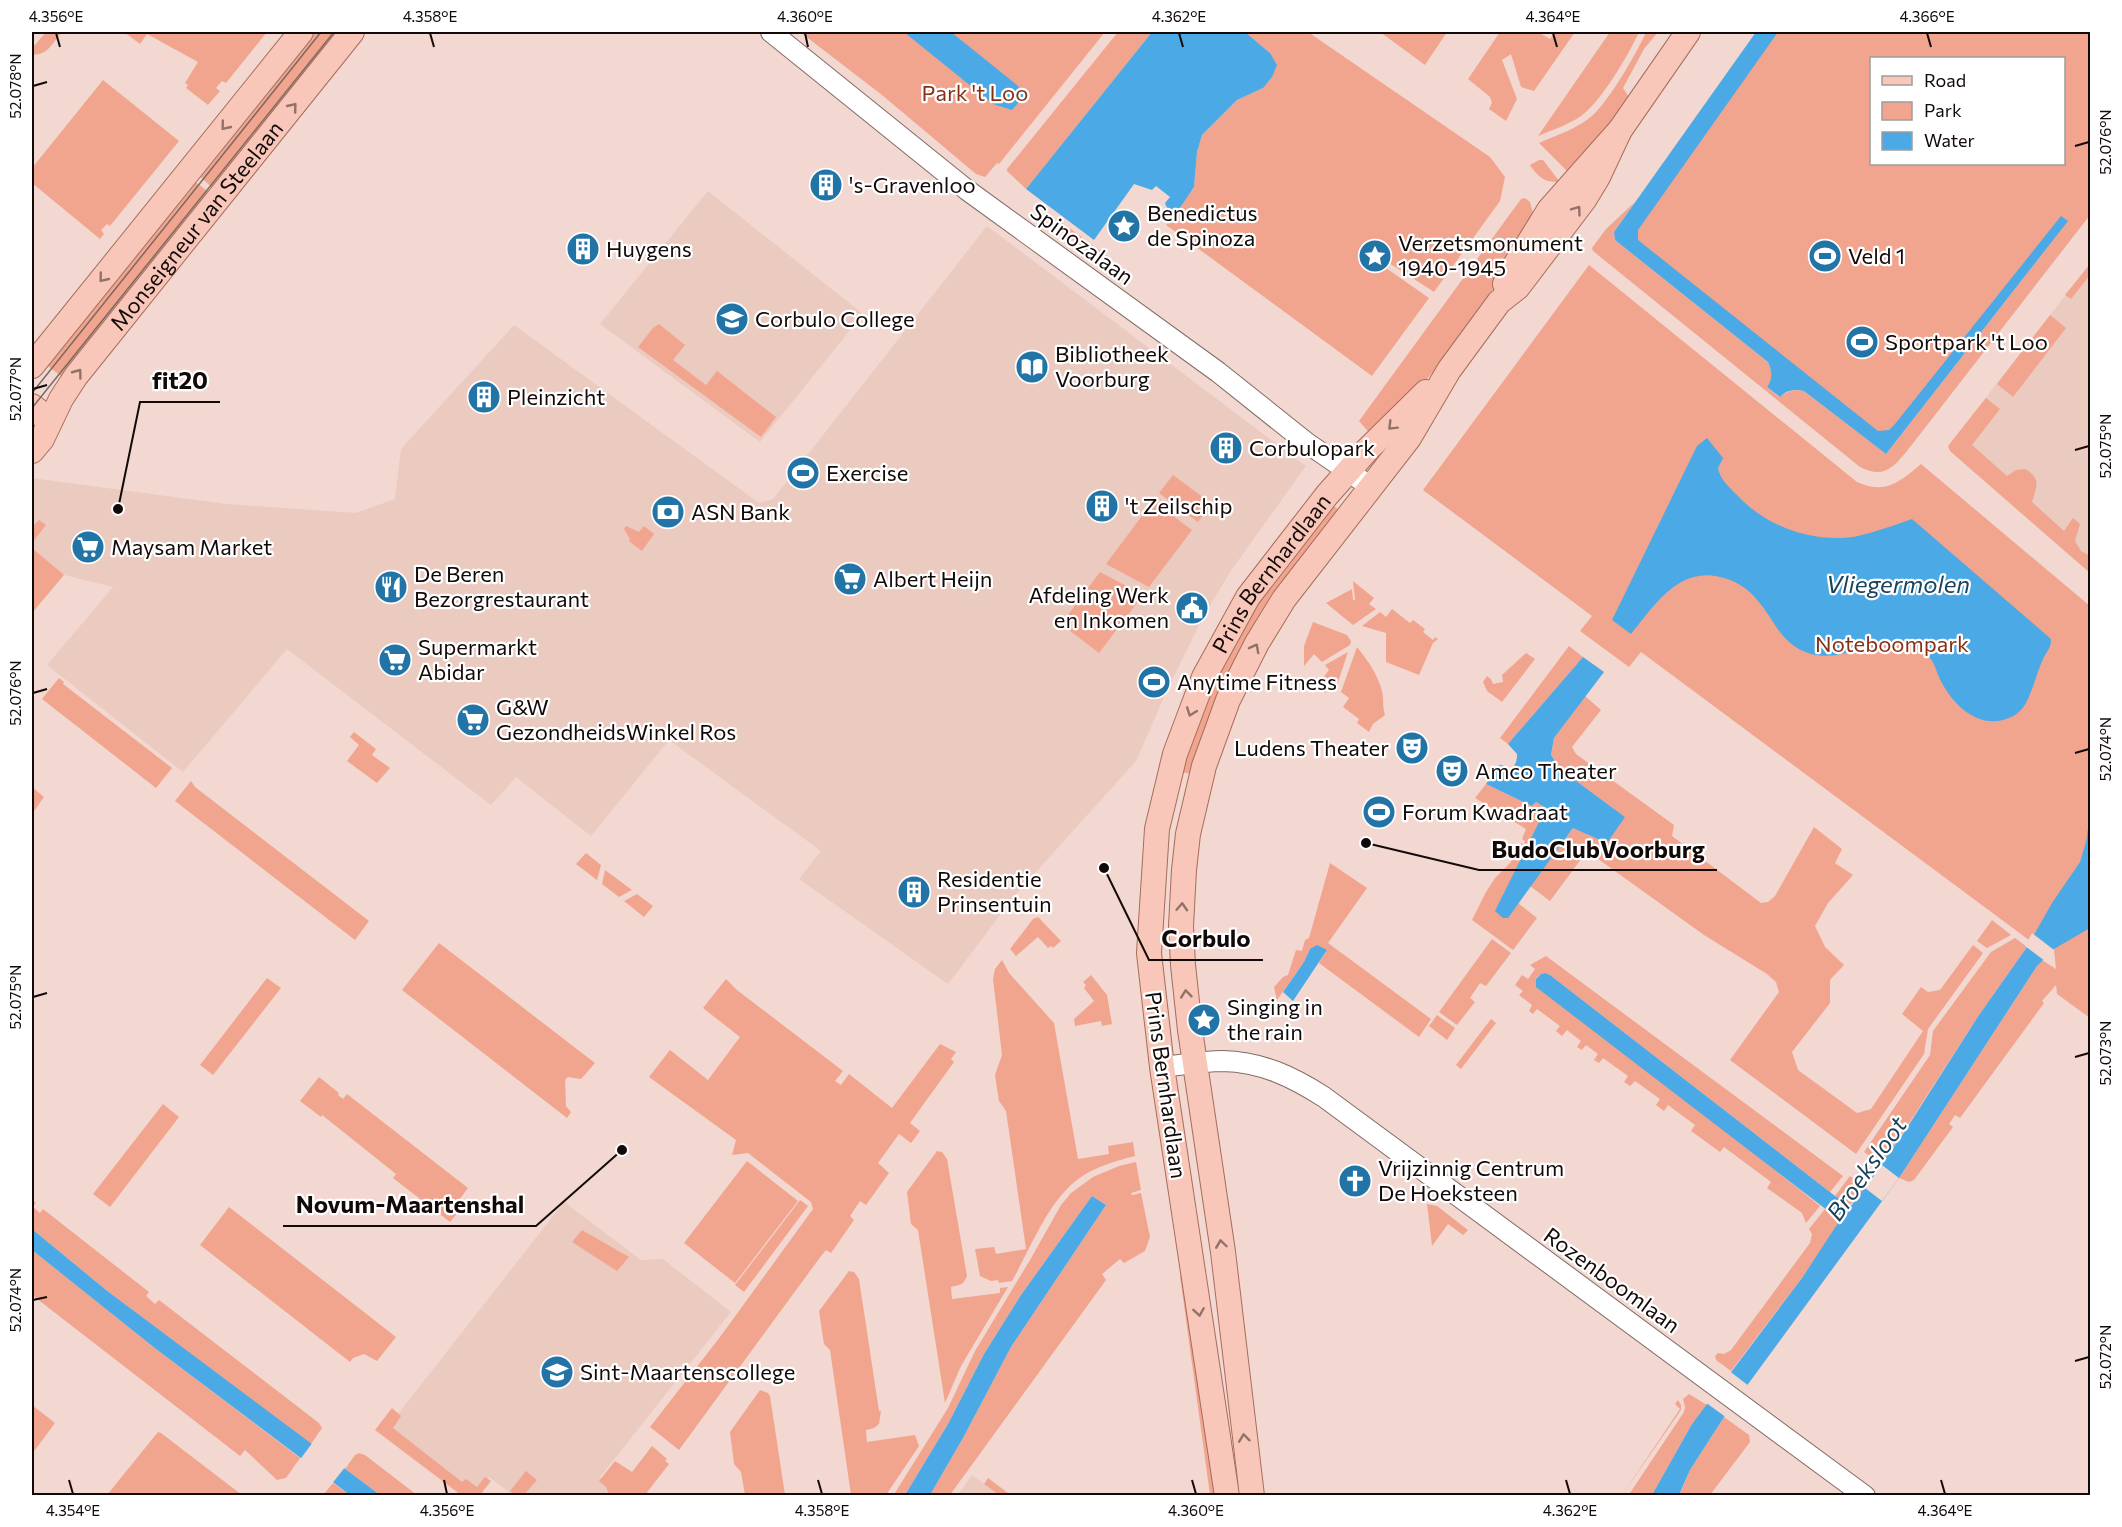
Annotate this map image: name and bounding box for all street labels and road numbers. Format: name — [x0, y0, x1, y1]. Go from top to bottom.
street label: Monseigneur van Steelaan — [104, 115, 288, 336]
street label: Spinozalaan — [1025, 197, 1139, 290]
street label: Prins Bernhardlaan — [1206, 488, 1336, 658]
street label: Prins Bernhardlaan — [1140, 990, 1193, 1180]
street label: Rozenboomlaan — [1539, 1221, 1686, 1338]

